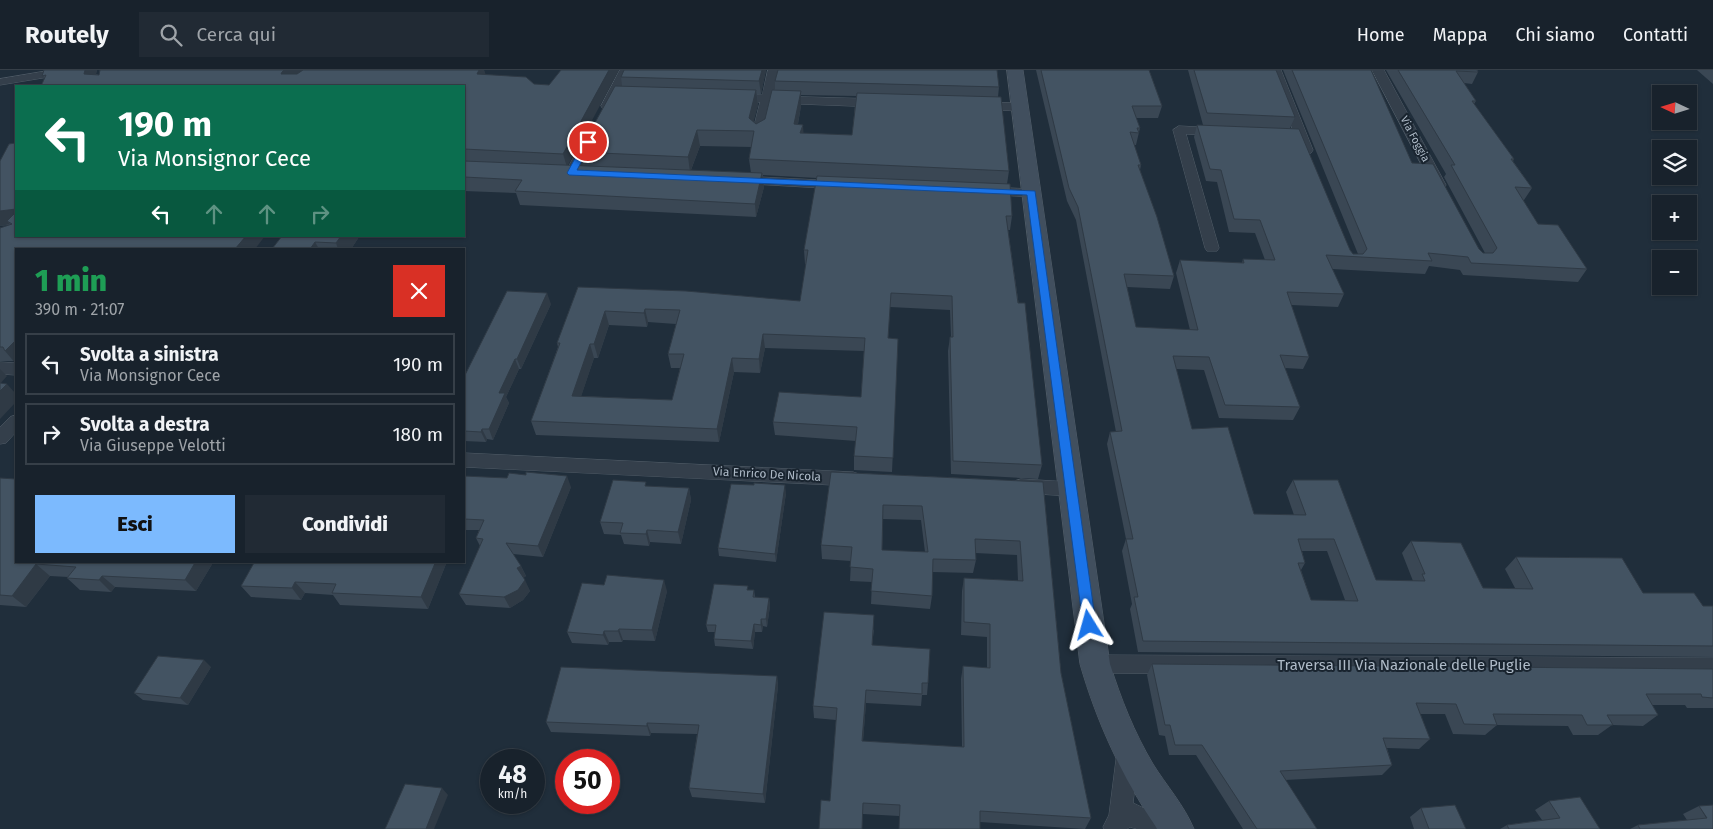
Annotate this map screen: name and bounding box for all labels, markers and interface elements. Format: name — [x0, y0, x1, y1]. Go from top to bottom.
search box — [139, 12, 489, 57]
text: Routely — [25, 21, 109, 49]
icon: search — [157, 21, 185, 49]
text: Cerca qui — [197, 23, 276, 46]
text: Home — [1357, 24, 1405, 46]
text: Mappa — [1433, 24, 1487, 46]
text: Chi siamo — [1515, 24, 1595, 46]
text: Contatti — [1623, 24, 1688, 46]
north arrow — [1652, 85, 1698, 130]
map controls — [1652, 85, 1697, 295]
text: 190 m — [118, 103, 212, 145]
icon: left — [35, 105, 100, 170]
street label: Via Foggia — [1398, 114, 1433, 164]
pin — [567, 121, 609, 163]
icon: arrive — [574, 128, 602, 156]
button: layers — [1652, 140, 1697, 185]
text: Via Monsignor Cece — [118, 145, 311, 172]
button: + — [1652, 195, 1697, 240]
icon: left — [147, 200, 175, 228]
icon: ahead — [200, 200, 228, 228]
icon: ahead — [253, 200, 281, 228]
icon: right — [306, 200, 334, 228]
button: − — [1652, 250, 1697, 295]
text: 1 min — [35, 263, 107, 299]
button: close — [393, 265, 445, 317]
text: 390 m · 21:07 — [35, 300, 124, 319]
text: Svolta a sinistra — [80, 343, 219, 366]
icon: left — [37, 350, 65, 378]
text: 190 m — [393, 353, 443, 376]
text: Via Monsignor Cece — [80, 366, 220, 385]
text: Svolta a destra — [80, 413, 210, 436]
icon: right — [37, 420, 65, 448]
text: 180 m — [392, 423, 443, 446]
text: Via Giuseppe Velotti — [80, 436, 226, 455]
street label: Via Enrico De Nicola — [713, 464, 821, 484]
button: Esci — [35, 495, 235, 553]
button: Condividi — [245, 495, 445, 553]
position arrow — [1062, 598, 1114, 650]
street label: Traversa III Via Nazionale delle Puglie — [1277, 656, 1531, 674]
speed limit sign: 50 — [555, 749, 620, 814]
text: 48 — [498, 760, 527, 790]
text: km/h — [498, 787, 527, 801]

